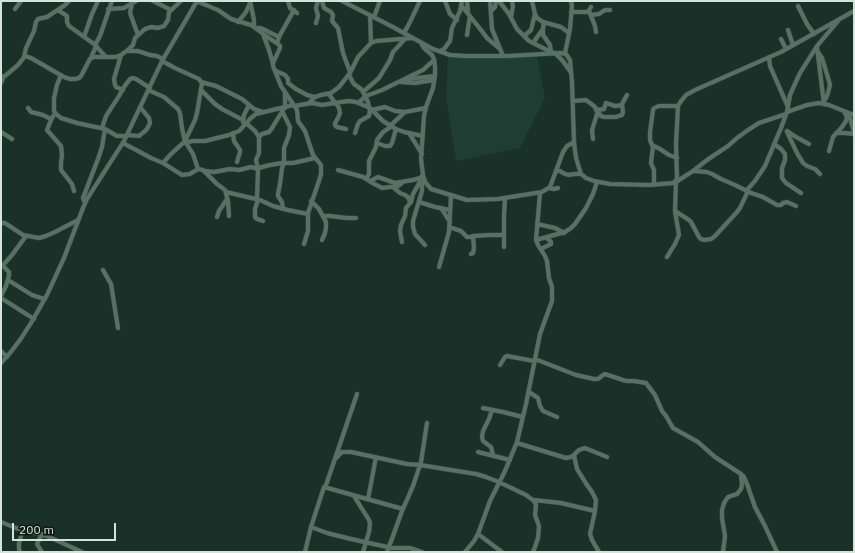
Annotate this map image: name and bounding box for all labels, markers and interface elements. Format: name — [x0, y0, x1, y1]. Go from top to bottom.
scale bar — [14, 515, 118, 541]
text: 200 m — [19, 522, 54, 537]

